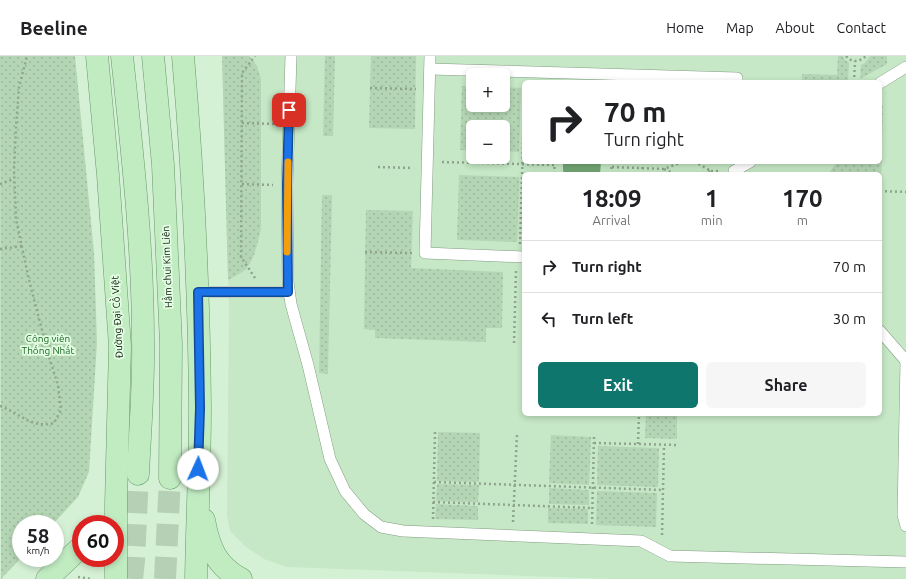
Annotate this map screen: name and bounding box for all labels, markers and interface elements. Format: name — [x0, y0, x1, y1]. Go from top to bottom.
text: Beeline — [20, 17, 88, 39]
text: Home — [666, 20, 704, 36]
text: Map — [726, 20, 754, 36]
text: About — [776, 20, 815, 36]
text: Contact — [837, 20, 886, 36]
map controls — [466, 68, 510, 164]
button: + — [466, 68, 510, 112]
pin — [272, 93, 306, 127]
icon: right — [538, 96, 590, 148]
text: 70 m — [604, 96, 666, 127]
icon: arrive — [278, 99, 300, 121]
button: − — [466, 120, 510, 164]
text: Turn right — [604, 129, 684, 149]
text: 18:09 — [581, 185, 641, 212]
text: 1 — [705, 185, 718, 212]
text: 170 — [782, 185, 823, 212]
text: Arrival — [592, 213, 630, 227]
text: min — [701, 213, 723, 227]
text: m — [797, 213, 808, 227]
street label: Hầm chui Kim Liên — [159, 226, 174, 308]
icon: right — [538, 256, 560, 278]
text: Turn right — [572, 258, 642, 275]
text: 70 m — [833, 258, 866, 275]
street label: Đường Đại Cồ Việt — [108, 275, 126, 359]
icon: left — [538, 308, 560, 330]
text: Turn left — [572, 310, 633, 327]
text: 30 m — [833, 310, 866, 327]
park label: Công viên Thống Nhất — [22, 333, 74, 356]
button: Exit — [538, 362, 698, 408]
button: Share — [706, 362, 866, 408]
position arrow — [177, 448, 219, 490]
speed limit sign: 60 — [72, 515, 124, 567]
text: 58 — [27, 524, 49, 547]
text: km/h — [26, 545, 50, 556]

